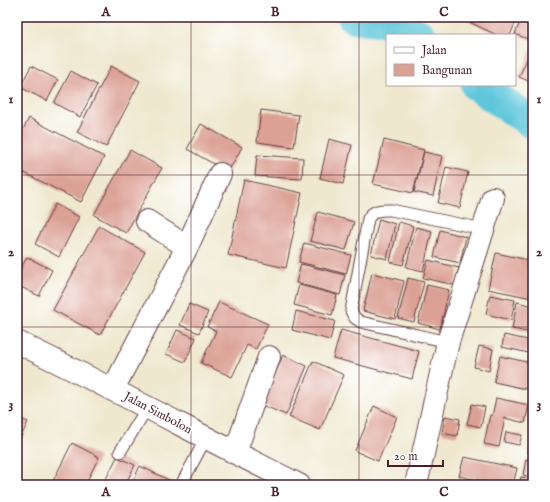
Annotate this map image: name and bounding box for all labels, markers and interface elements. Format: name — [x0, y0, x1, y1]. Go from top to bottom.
text: A — [101, 4, 112, 21]
text: B — [271, 4, 280, 21]
text: C — [439, 4, 449, 21]
legend — [386, 34, 516, 86]
text: Jalan — [420, 43, 447, 59]
text: Bangunan — [422, 63, 473, 78]
text: 1 — [9, 91, 14, 108]
text: 1 — [537, 91, 542, 108]
text: 2 — [8, 244, 14, 261]
text: 2 — [536, 244, 542, 261]
street label: Jalan Simbolon — [119, 388, 195, 438]
text: 3 — [9, 396, 14, 413]
text: 3 — [537, 396, 542, 413]
scale bar — [388, 442, 443, 468]
text: 20 m — [394, 449, 417, 464]
text: A — [101, 484, 112, 501]
text: B — [271, 484, 280, 501]
text: C — [439, 484, 449, 501]

